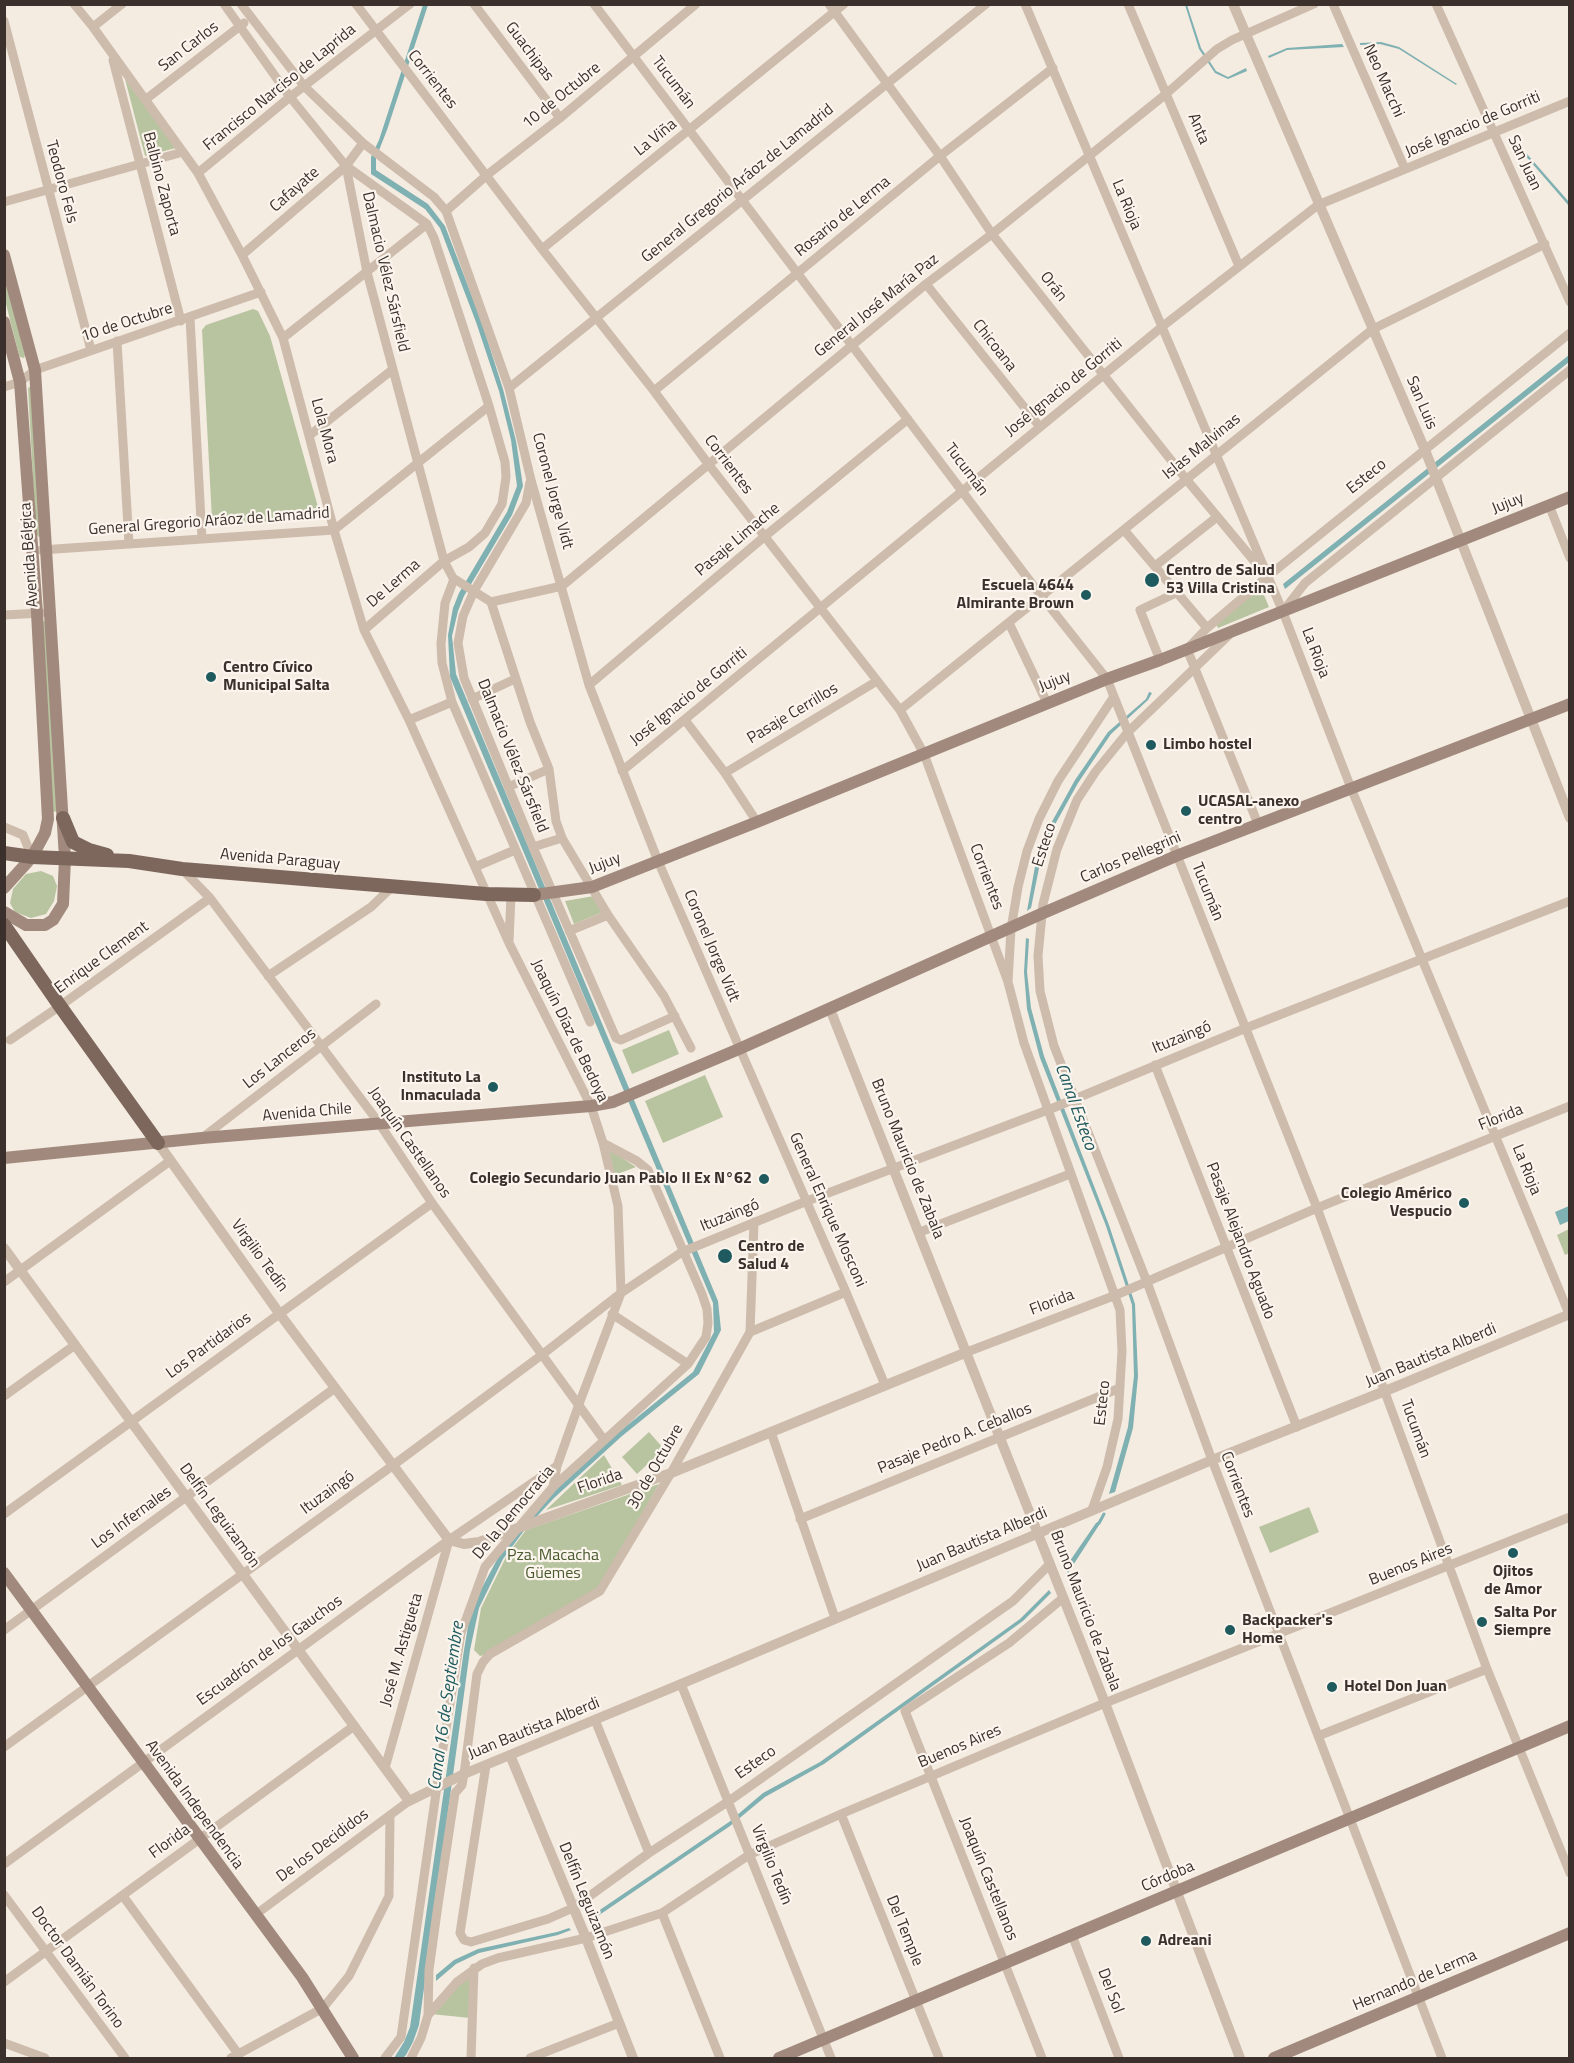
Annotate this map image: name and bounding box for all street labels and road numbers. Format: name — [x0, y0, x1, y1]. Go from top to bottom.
street label: San Carlos — [155, 18, 223, 76]
street label: Guachipas — [500, 19, 558, 85]
street label: Francisco Narciso de Laprida — [200, 21, 360, 155]
street label: Neo Macchi — [1358, 41, 1408, 121]
street label: Corrientes — [403, 47, 461, 113]
street label: Tucumán — [647, 53, 699, 113]
street label: 10 de Octubre — [519, 59, 605, 133]
street label: José Ignacio de Gorriti — [1402, 88, 1544, 162]
street label: General Gregorio Aráoz de Lamadrid — [638, 100, 838, 268]
street label: Anta — [1183, 111, 1213, 147]
street label: La Viña — [631, 115, 681, 161]
street label: Balbino Zaporta — [138, 130, 184, 238]
street label: San Juan — [1503, 132, 1545, 194]
street label: Teodoro Fels — [41, 138, 81, 226]
street label: Cafayate — [266, 163, 324, 217]
street label: Rosario de Lerma — [791, 173, 895, 261]
street label: La Rioja — [1107, 177, 1145, 233]
street label: Dalmacio Vélez Sársfield — [357, 190, 413, 354]
street label: General José María Paz — [811, 250, 943, 362]
street label: Orán — [1035, 268, 1071, 306]
street label: 10 de Octubre — [79, 299, 175, 347]
street label: Chicoana — [968, 316, 1020, 376]
street label: José Ignacio de Gorriti — [1002, 335, 1126, 441]
street label: San Luis — [1401, 374, 1441, 432]
street label: Lola Mora — [306, 396, 342, 466]
street label: Islas Malvinas — [1159, 410, 1245, 484]
street label: Coronel Jorge Vidt — [527, 431, 577, 551]
street label: Corrientes — [699, 432, 757, 498]
street label: Tucumán — [940, 440, 992, 500]
street label: Esteco — [1343, 455, 1391, 499]
street label: Jujuy — [1489, 489, 1527, 519]
street label: Pasaje Limache — [692, 499, 784, 581]
street label: Avenida Bélgica — [17, 502, 43, 608]
street label: General Gregorio Aráoz de Lamadrid — [88, 504, 330, 540]
street label: De Lerma — [363, 556, 425, 612]
street label: La Rioja — [1297, 625, 1333, 681]
street label: José Ignacio de Gorriti — [627, 644, 751, 750]
street label: Jujuy — [1036, 667, 1074, 697]
street label: Dalmacio Vélez Sársfield — [472, 676, 552, 836]
street label: Pasaje Cerrillos — [744, 679, 842, 749]
street label: Esteco — [1029, 820, 1061, 870]
street label: Carlos Pellegrini — [1078, 828, 1184, 888]
street label: Corrientes — [965, 841, 1007, 913]
street label: Avenida Paraguay — [219, 845, 341, 875]
street label: Jujuy — [586, 849, 624, 879]
street label: Tucumán — [1187, 860, 1227, 924]
street label: Coronel Jorge Vidt — [679, 887, 743, 1005]
street label: Enrique Clement — [51, 918, 153, 998]
street label: Joaquín Díaz de Bedoya — [526, 956, 612, 1106]
street label: Ituzaingó — [1150, 1017, 1214, 1059]
street label: Los Lanceros — [240, 1025, 320, 1093]
street label: Bruno Mauricio de Zabala — [866, 1076, 948, 1242]
street label: Joaquín Castellanos — [363, 1084, 455, 1202]
street label: Avenida Chile — [262, 1100, 352, 1126]
street label: Florida — [1476, 1100, 1526, 1136]
street label: General Enrique Mosconi — [784, 1130, 870, 1290]
street label: La Rioja — [1507, 1142, 1545, 1198]
street label: Pasaje Alejandro Aguado — [1201, 1160, 1279, 1322]
street label: Ituzaingó — [698, 1195, 762, 1237]
street label: Virgilio Tedín — [226, 1216, 292, 1296]
street label: Florida — [1027, 1286, 1077, 1320]
street label: Los Partidarios — [163, 1309, 255, 1383]
street label: Juan Bautista Alberdi — [1363, 1320, 1499, 1392]
street label: Esteco — [1091, 1379, 1115, 1427]
street label: Tucumán — [1396, 1397, 1434, 1461]
street label: Pasaje Pedro A. Ceballos — [875, 1399, 1035, 1479]
street label: 30 de Octubre — [624, 1421, 688, 1513]
street label: Corrientes — [1216, 1449, 1258, 1521]
street label: Delfín Leguizamón — [175, 1460, 263, 1572]
street label: De la Democracia — [469, 1462, 559, 1564]
street label: Florida — [575, 1465, 625, 1499]
street label: Ituzaingó — [297, 1467, 359, 1519]
street label: Los Infernales — [88, 1483, 176, 1553]
street label: Juan Bautista Alberdi — [914, 1504, 1050, 1576]
street label: Bruno Mauricio de Zabala — [1045, 1528, 1125, 1694]
street label: Buenos Aires — [1366, 1540, 1456, 1590]
street label: José M. Astigueta — [377, 1591, 427, 1709]
street label: Escuadrón de los Gauchos — [194, 1592, 346, 1710]
street label: Juan Bautista Alberdi — [465, 1694, 603, 1764]
street label: Buenos Aires — [916, 1721, 1004, 1773]
street label: Avenida Independencia — [141, 1737, 247, 1873]
street label: Esteco — [732, 1742, 780, 1784]
street label: De los Decididos — [273, 1805, 373, 1887]
street label: Joaquín Castellanos — [955, 1815, 1021, 1943]
street label: Florida — [146, 1821, 194, 1863]
street label: Virgilio Tedín — [746, 1822, 796, 1908]
street label: Delfín Leguizamón — [554, 1840, 618, 1962]
street label: Córdoba — [1139, 1857, 1197, 1897]
street label: Del Temple — [881, 1893, 927, 1969]
street label: Doctor Damián Torino — [26, 1903, 128, 2033]
street label: Hernando de Lerma — [1350, 1946, 1480, 2016]
street label: Del Sol — [1093, 1966, 1127, 2016]

